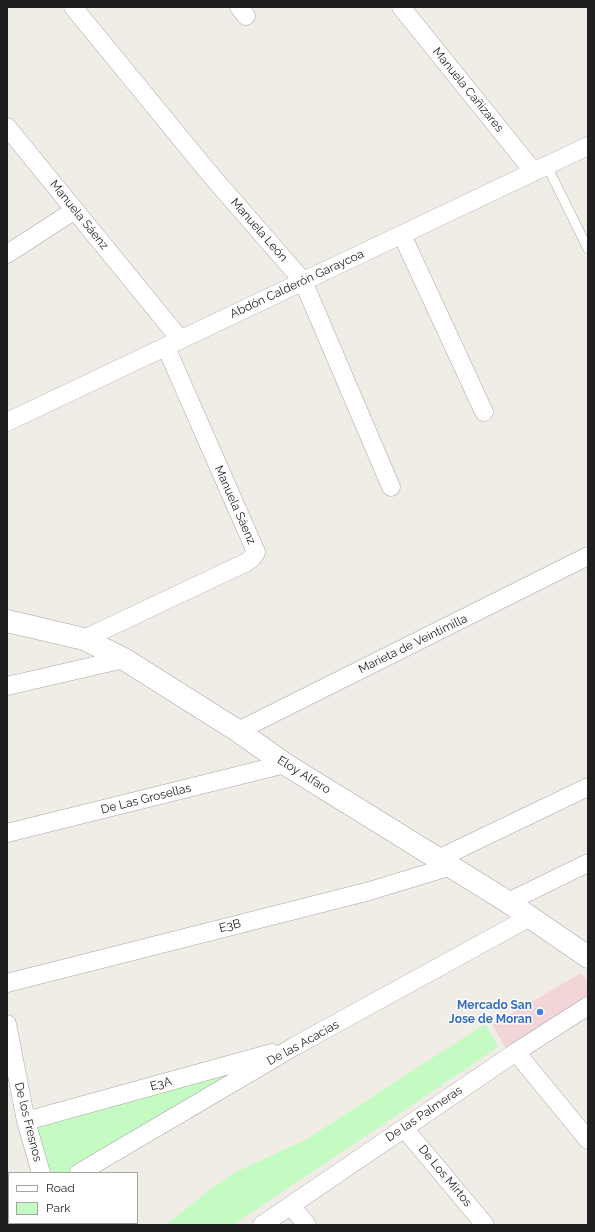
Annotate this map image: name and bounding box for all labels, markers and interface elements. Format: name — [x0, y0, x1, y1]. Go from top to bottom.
street label: Manuela Cañizares — [429, 45, 507, 135]
street label: Manuela Sáenz — [47, 178, 111, 252]
street label: Manuela León — [228, 195, 290, 265]
street label: Abdón Calderón Garaycoa — [228, 247, 366, 321]
street label: Manuela Sáenz — [211, 463, 259, 547]
street label: Marieta de Veintimilla — [356, 611, 470, 677]
street label: Eloy Alfaro — [275, 753, 333, 797]
street label: De Las Grosellas — [99, 781, 193, 817]
street label: E3B — [218, 916, 242, 936]
place label: Mercado San Jose de Moran — [449, 998, 532, 1026]
marker: Mercado San Jose de Moran — [535, 1007, 545, 1017]
street label: De las Acacias — [265, 1017, 341, 1069]
street label: E3A — [149, 1074, 173, 1094]
street label: De los Fresnos — [11, 1081, 45, 1163]
street label: De las Palmeras — [383, 1083, 465, 1145]
street label: De Los Mirtos — [415, 1142, 475, 1210]
legend — [8, 1172, 138, 1224]
text: Road — [46, 1181, 75, 1195]
text: Park — [46, 1201, 71, 1215]

